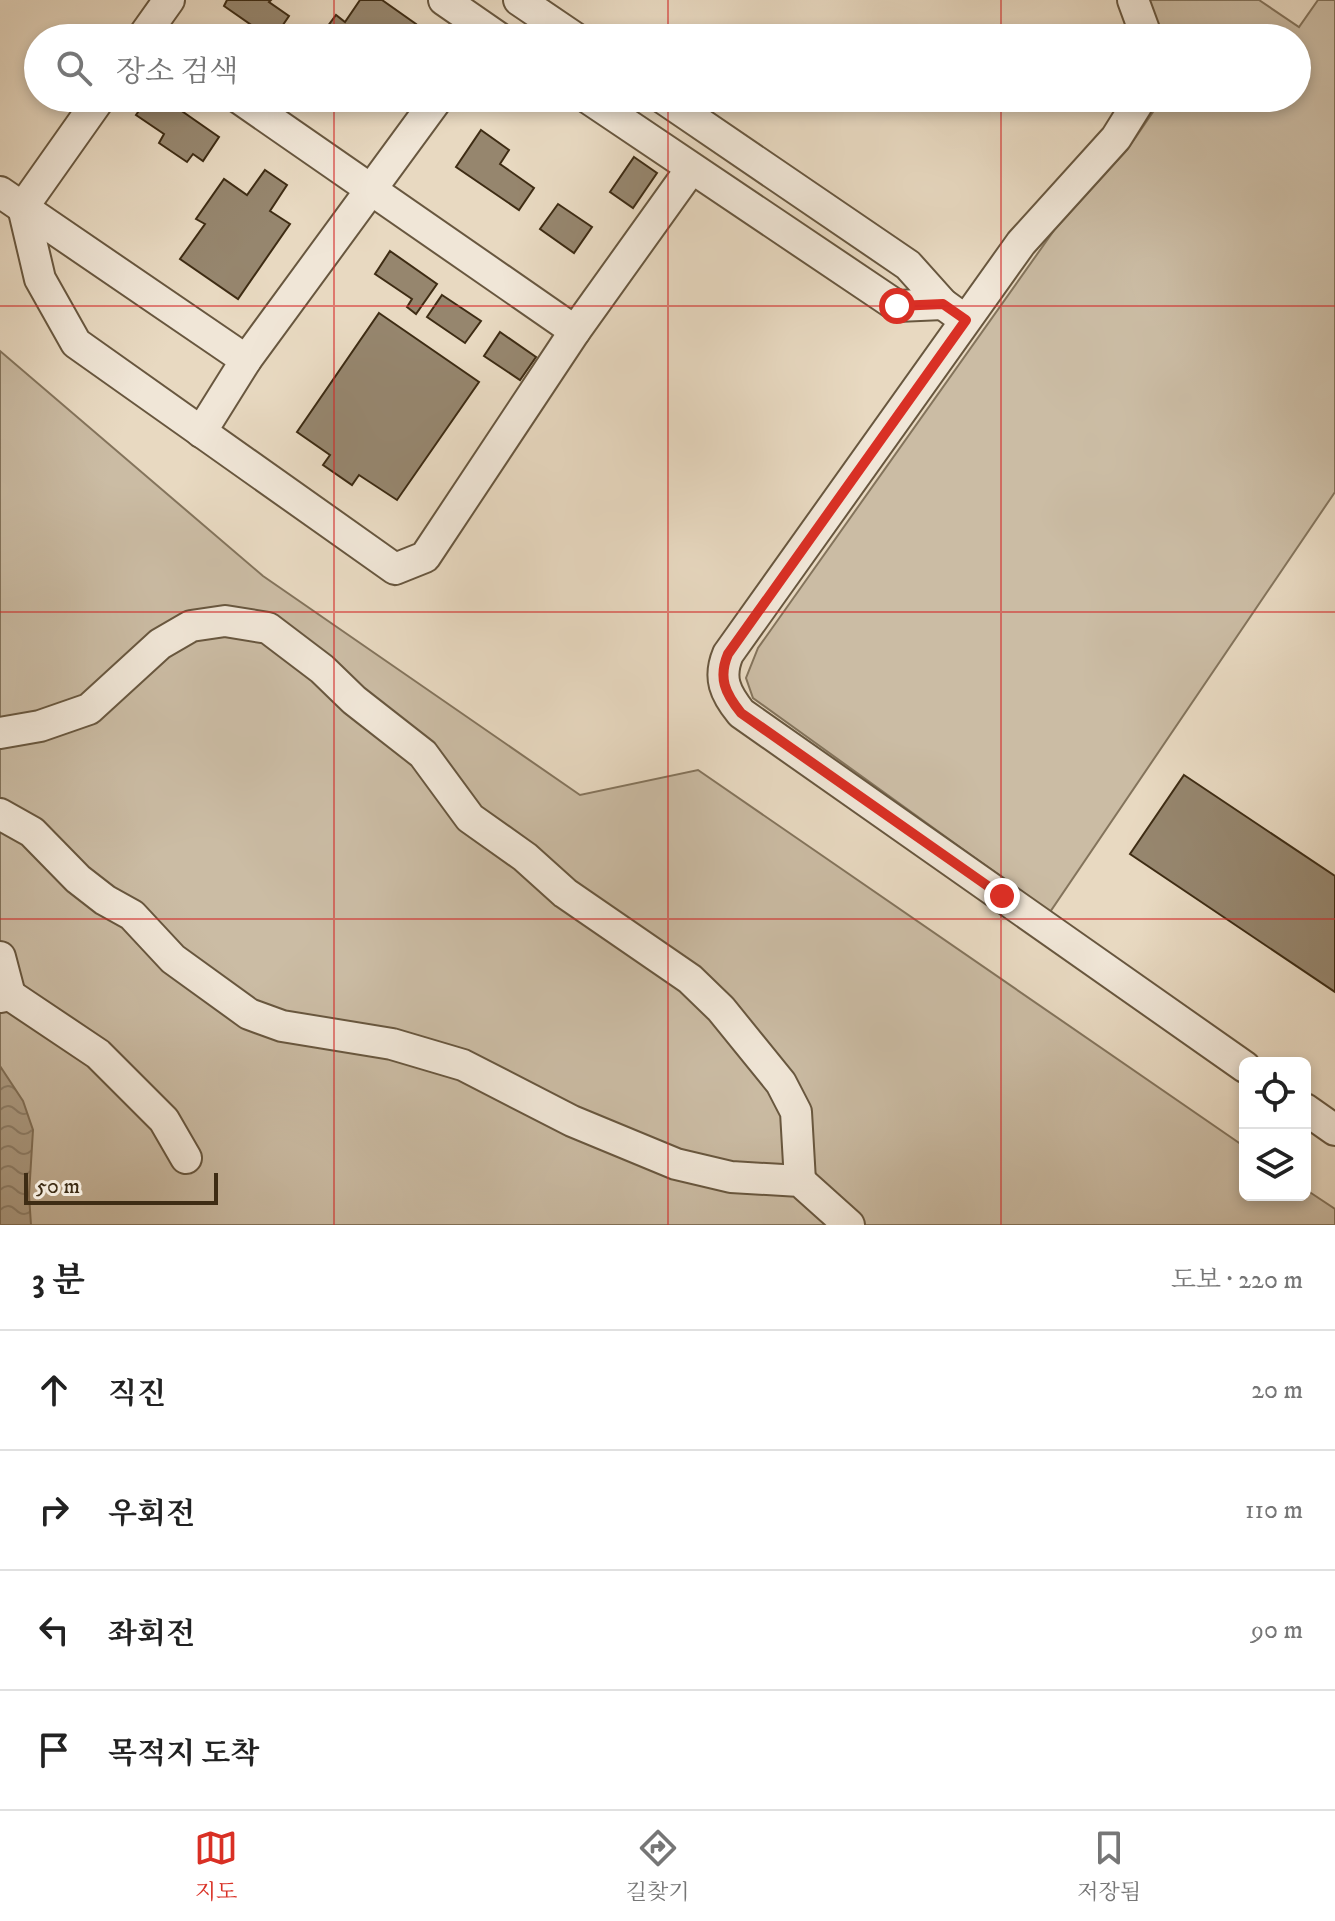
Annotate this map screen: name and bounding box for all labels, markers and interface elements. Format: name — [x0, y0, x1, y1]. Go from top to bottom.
search box — [24, 24, 1311, 112]
icon: search — [52, 46, 96, 90]
text: 장소 검색 — [116, 54, 238, 91]
route start — [879, 288, 915, 324]
route end — [984, 878, 1020, 914]
map controls — [1239, 1057, 1311, 1201]
button: locate — [1239, 1057, 1311, 1129]
button: layers — [1239, 1129, 1311, 1201]
scale bar — [24, 1169, 218, 1205]
text: 50 m — [36, 1173, 80, 1200]
text: 3 분 — [32, 1260, 85, 1302]
text: 도보 · 220 m — [1171, 1264, 1303, 1297]
icon: ahead — [32, 1368, 76, 1412]
text: 20 m — [1251, 1374, 1303, 1407]
text: 직진 — [108, 1376, 166, 1413]
icon: right — [32, 1488, 76, 1532]
text: 110 m — [1245, 1494, 1303, 1527]
text: 우회전 — [108, 1496, 195, 1533]
icon: left — [32, 1608, 76, 1652]
text: 90 m — [1251, 1614, 1303, 1647]
text: 좌회전 — [108, 1616, 195, 1653]
icon: arrive — [32, 1728, 76, 1772]
text: 목적지 도착 — [108, 1736, 259, 1773]
tab: 지도 — [194, 1826, 238, 1906]
tab: 길찾기 — [626, 1826, 689, 1906]
tab: 저장됨 — [1077, 1826, 1141, 1906]

